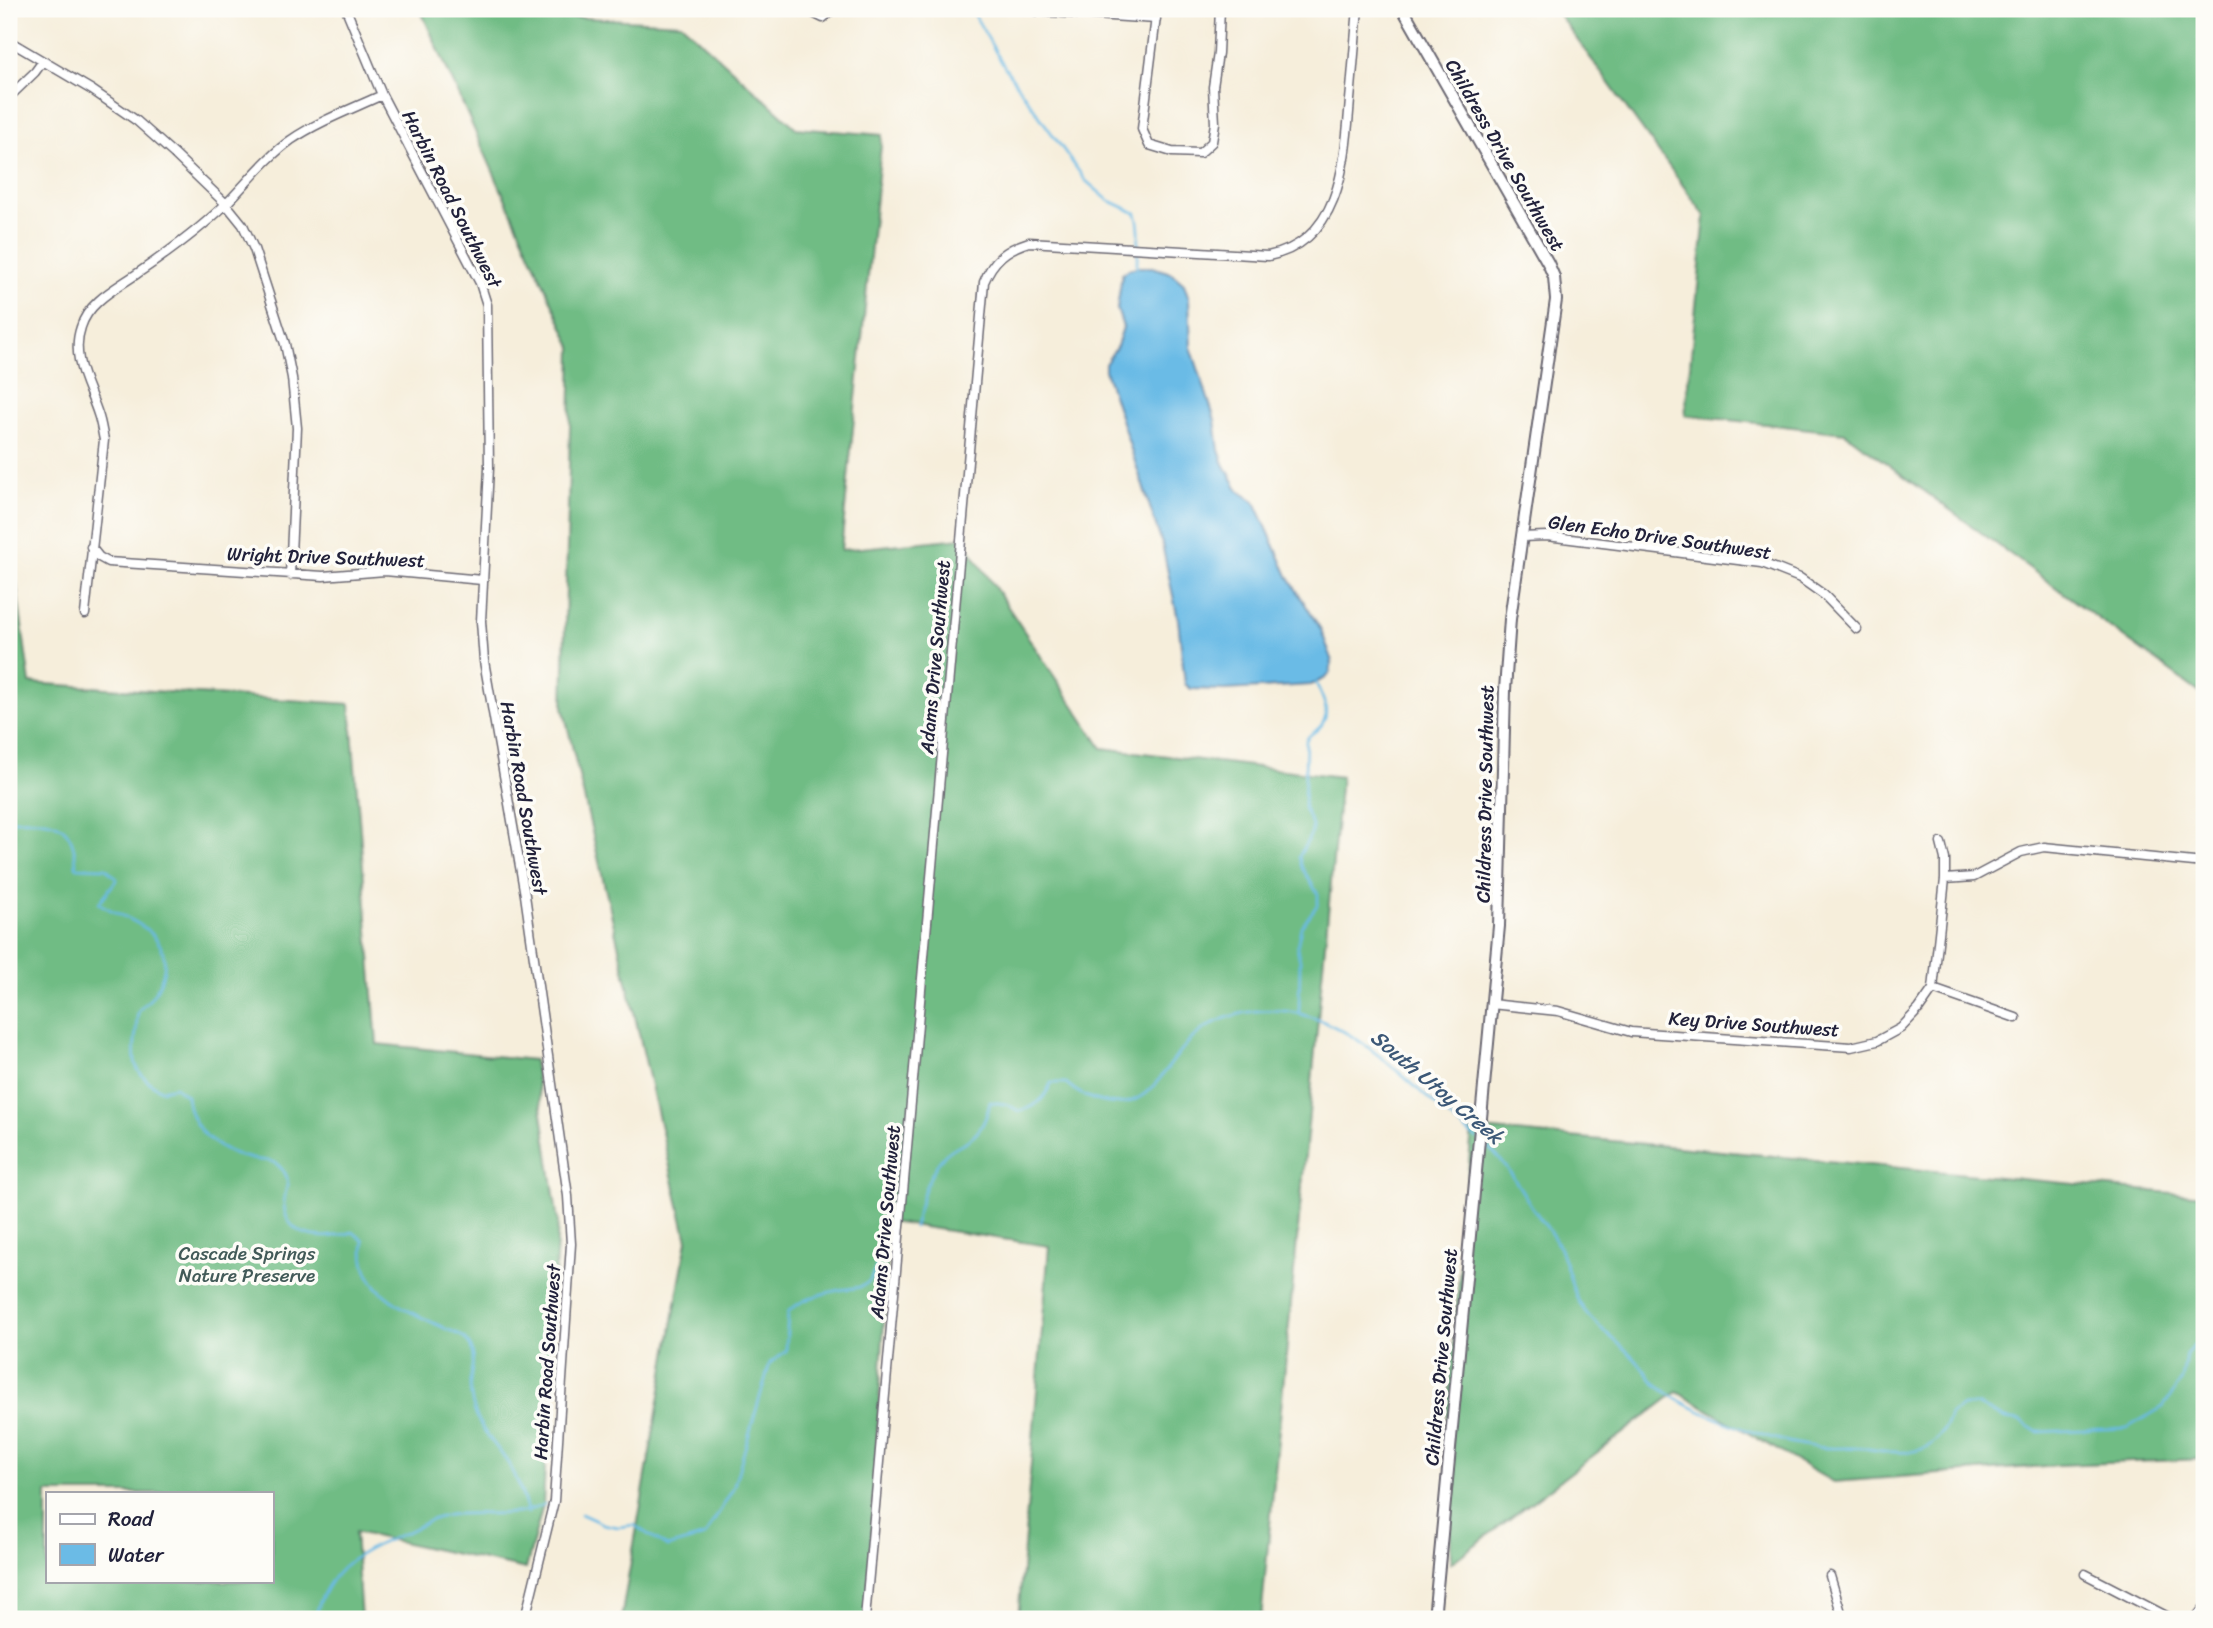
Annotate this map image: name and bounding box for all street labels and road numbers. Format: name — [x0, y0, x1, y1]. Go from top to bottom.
street label: Childress Drive Southwest — [1436, 52, 1574, 258]
street label: Harbin Road Southwest — [393, 104, 512, 295]
street label: Glen Echo Drive Southwest — [1546, 505, 1774, 569]
street label: Wright Drive Southwest — [226, 537, 426, 577]
street label: Adams Drive Southwest — [910, 559, 960, 756]
street label: Childress Drive Southwest — [1467, 685, 1503, 903]
street label: Harbin Road Southwest — [491, 699, 558, 899]
street label: Key Drive Southwest — [1668, 1002, 1840, 1046]
street label: Adams Drive Southwest — [860, 1124, 910, 1321]
street label: Childress Drive Southwest — [1415, 1247, 1467, 1467]
street label: Harbin Road Southwest — [524, 1262, 570, 1461]

